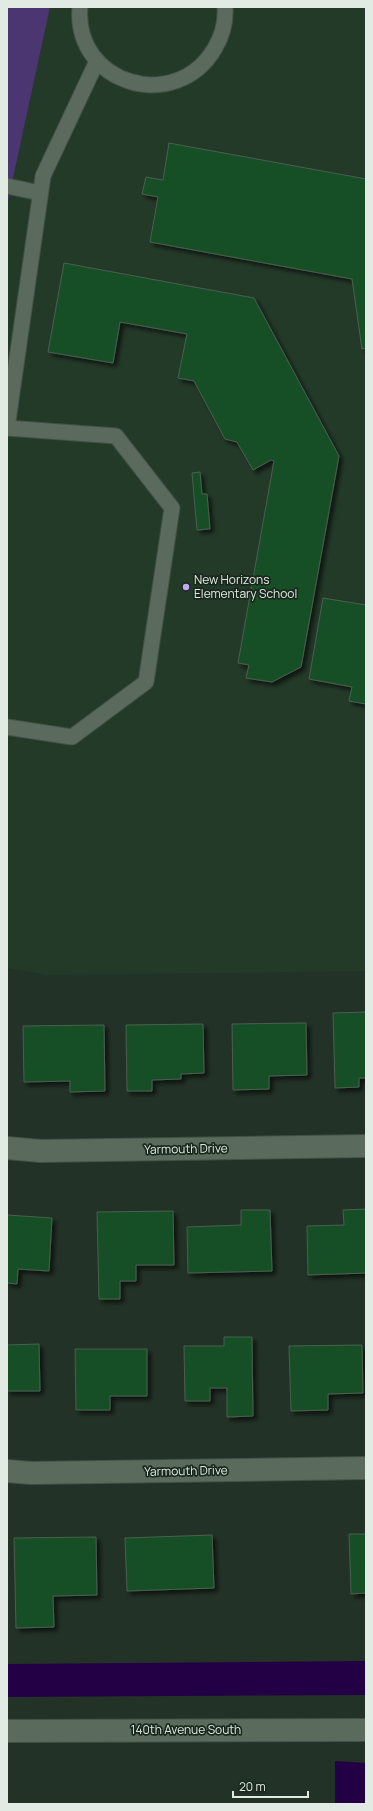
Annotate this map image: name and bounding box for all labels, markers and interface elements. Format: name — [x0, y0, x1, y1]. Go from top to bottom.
place label: New Horizons Elementary School — [194, 571, 297, 602]
marker: New Horizons Elementary School — [181, 582, 191, 592]
street label: Yarmouth Drive — [144, 1139, 228, 1158]
street label: Yarmouth Drive — [144, 1461, 228, 1480]
street label: 140th Avenue South — [131, 1721, 241, 1738]
scale bar — [233, 1773, 308, 1799]
text: 20 m — [239, 1778, 266, 1795]

